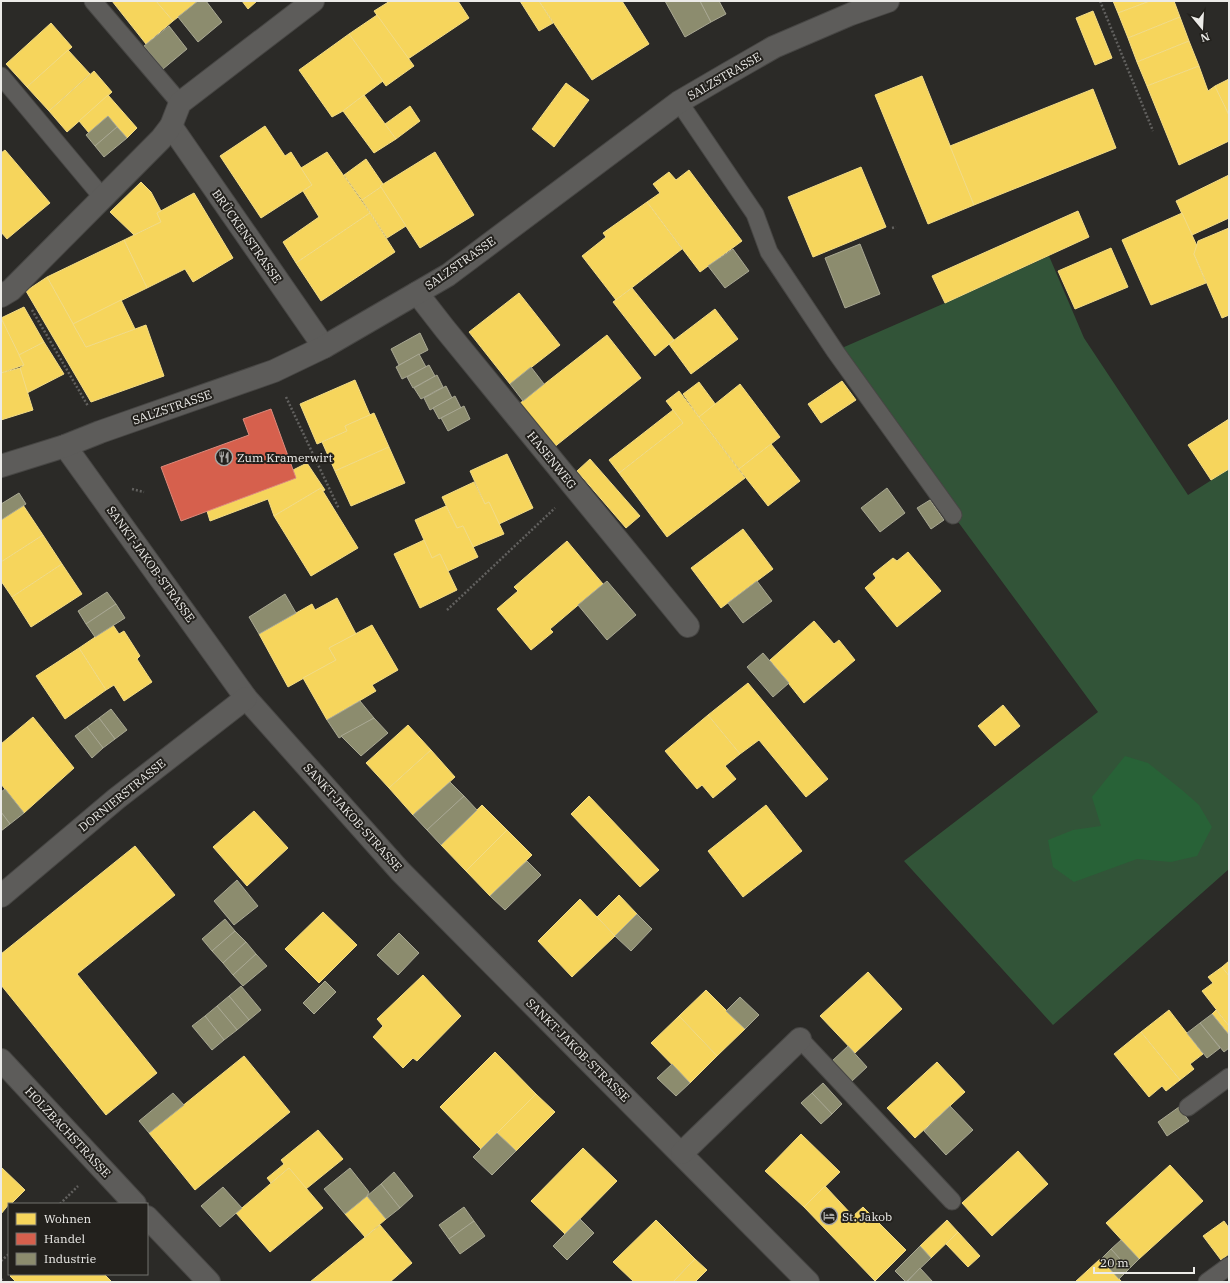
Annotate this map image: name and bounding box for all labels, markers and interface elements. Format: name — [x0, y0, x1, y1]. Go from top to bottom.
north arrow — [1182, 8, 1222, 48]
text: N — [1199, 30, 1211, 46]
street label: SALZSTRASSE — [684, 49, 764, 103]
street label: BRÜCKENSTRASSE — [209, 186, 285, 286]
street label: SALZSTRASSE — [422, 233, 498, 293]
street label: SALZSTRASSE — [130, 386, 214, 428]
street label: HASENWEG — [524, 428, 580, 492]
restaurant icon: Zum Kramerwirt — [214, 447, 234, 467]
place label: Zum Kramerwirt — [237, 450, 333, 465]
street label: SANKT-JAKOB-STRASSE — [104, 503, 198, 625]
street label: DORNIERSTRASSE — [76, 755, 168, 835]
street label: SANKT-JAKOB-STRASSE — [301, 760, 405, 874]
street label: SANKT-JAKOB-STRASSE — [523, 995, 633, 1105]
street label: HOLZBACHSTRASSE — [22, 1083, 114, 1181]
legend — [8, 1203, 148, 1275]
hotel icon: St. Jakob — [819, 1206, 839, 1226]
place label: St. Jakob — [842, 1209, 892, 1224]
text: Wohnen — [44, 1211, 91, 1226]
text: Handel — [44, 1231, 85, 1246]
scale bar — [1094, 1249, 1194, 1275]
text: Industrie — [44, 1251, 96, 1266]
text: 20 m — [1100, 1255, 1129, 1270]

